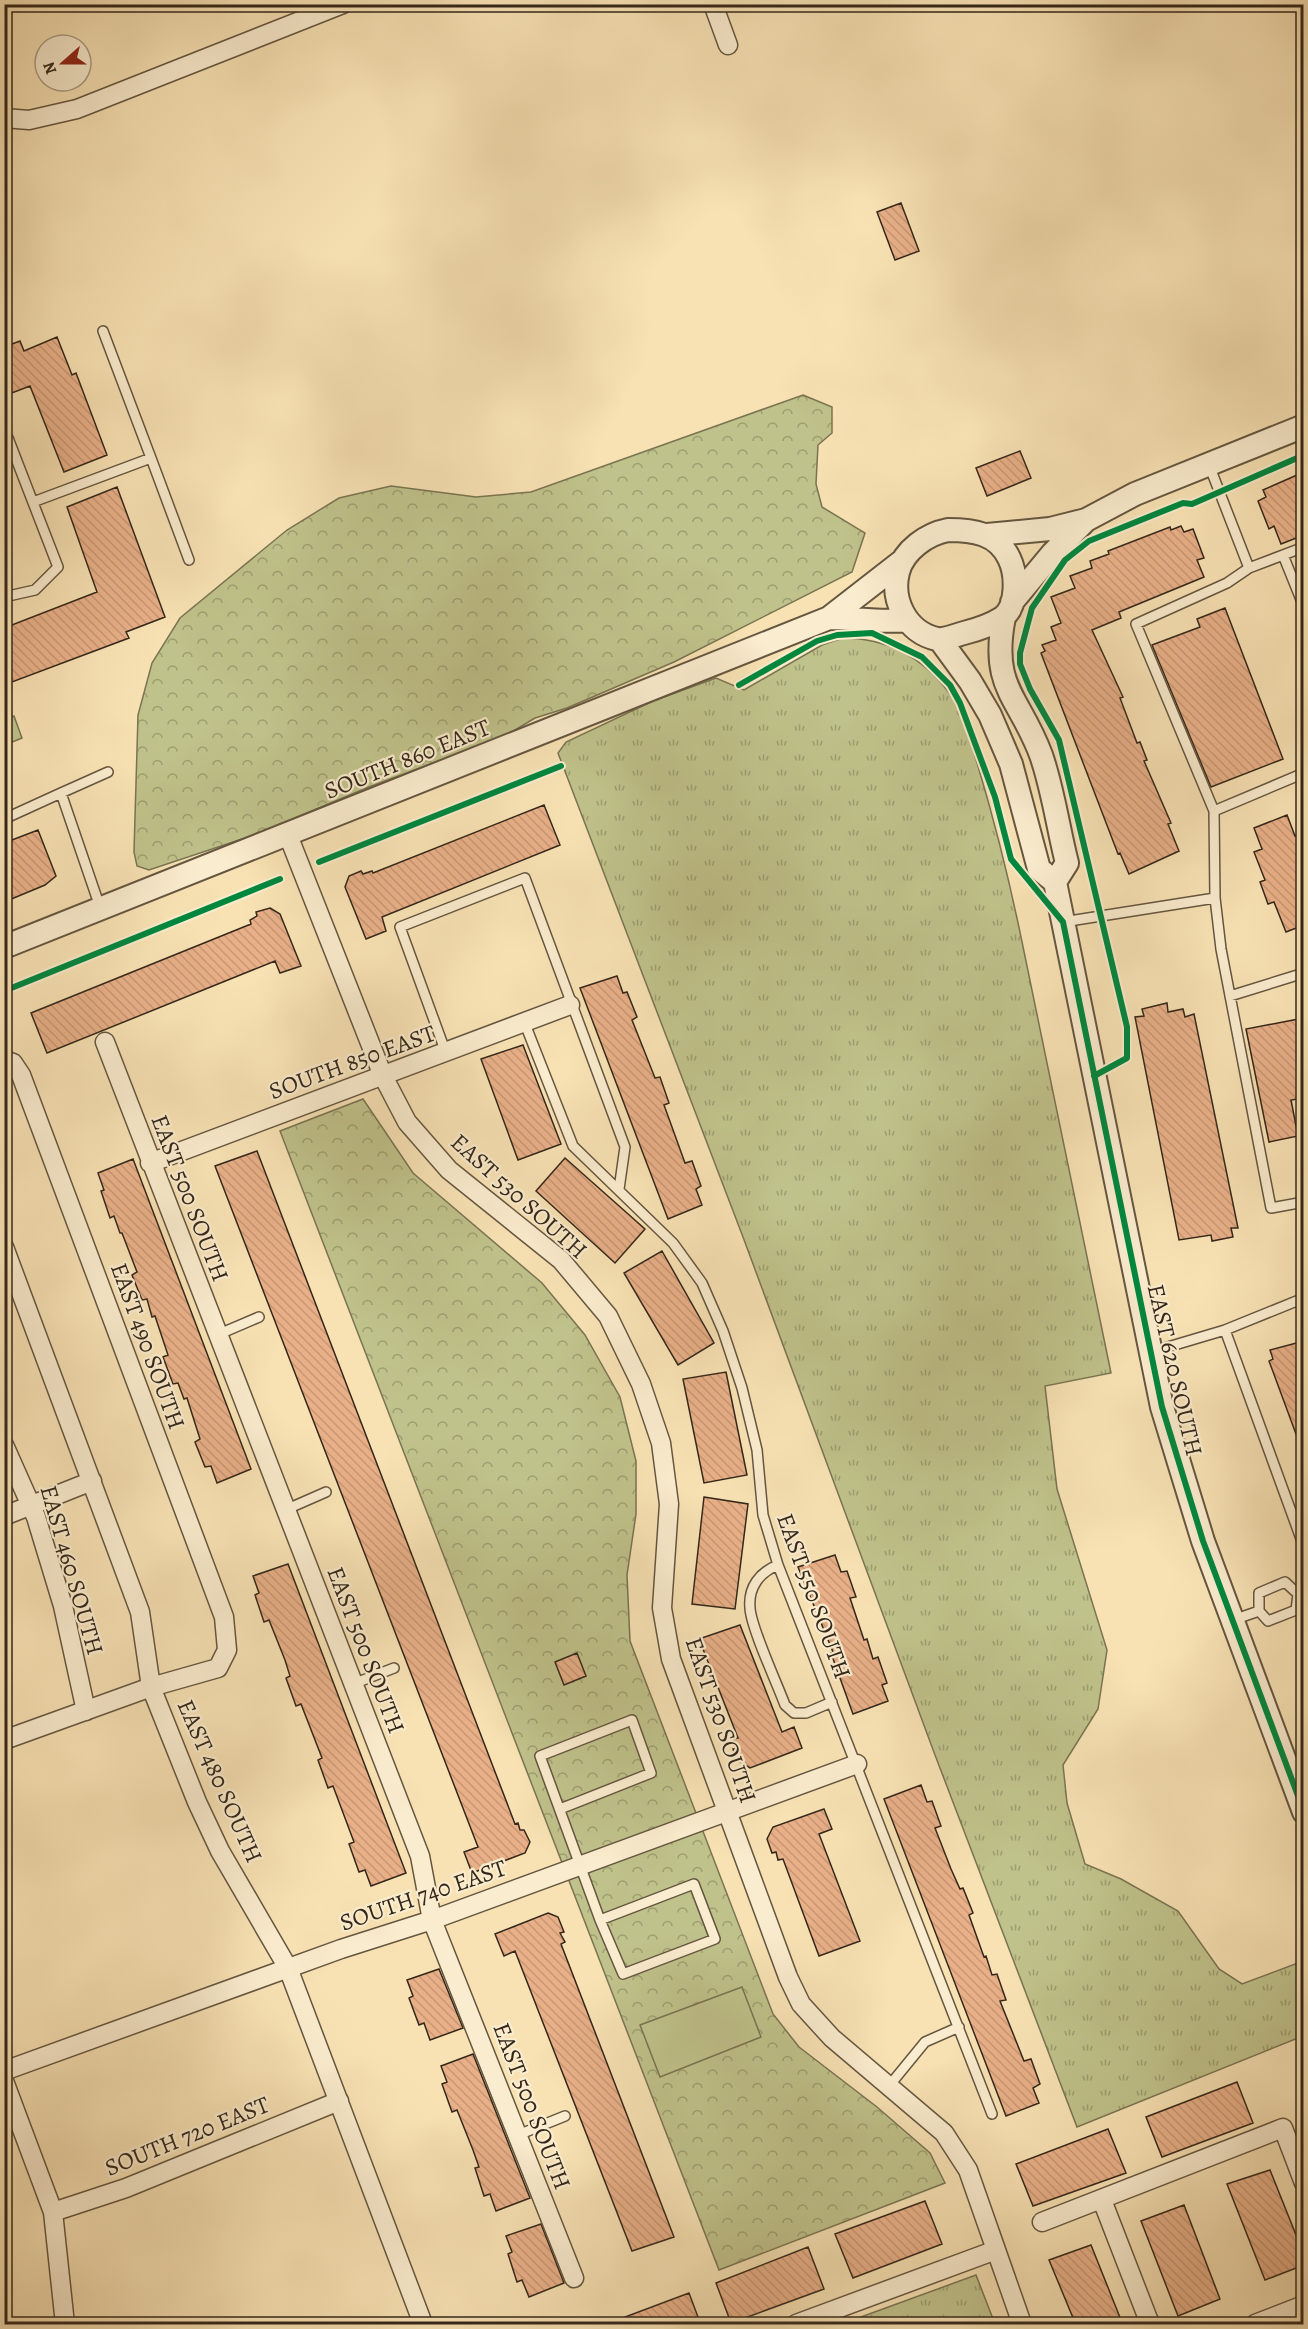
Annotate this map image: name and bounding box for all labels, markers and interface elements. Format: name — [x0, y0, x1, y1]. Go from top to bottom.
north arrow — [33, 33, 93, 93]
text: N — [37, 58, 62, 77]
street label: SOUTH 860 EAST — [319, 711, 495, 807]
street label: SOUTH 850 EAST — [264, 1017, 440, 1107]
street label: EAST 500 SOUTH — [143, 1110, 237, 1286]
street label: EAST 530 SOUTH — [444, 1126, 594, 1266]
street label: EAST 490 SOUTH — [103, 1258, 193, 1434]
street label: EAST 620 SOUTH — [1140, 1281, 1210, 1459]
street label: EAST 460 SOUTH — [32, 1481, 112, 1659]
street label: EAST 550 SOUTH — [769, 1509, 859, 1683]
street label: EAST 500 SOUTH — [319, 1562, 413, 1738]
street label: EAST 530 SOUTH — [678, 1633, 764, 1807]
street label: EAST 480 SOUTH — [170, 1694, 270, 1868]
street label: SOUTH 740 EAST — [335, 1852, 511, 1938]
street label: EAST 500 SOUTH — [485, 2018, 579, 2194]
street label: SOUTH 720 EAST — [100, 2088, 274, 2184]

